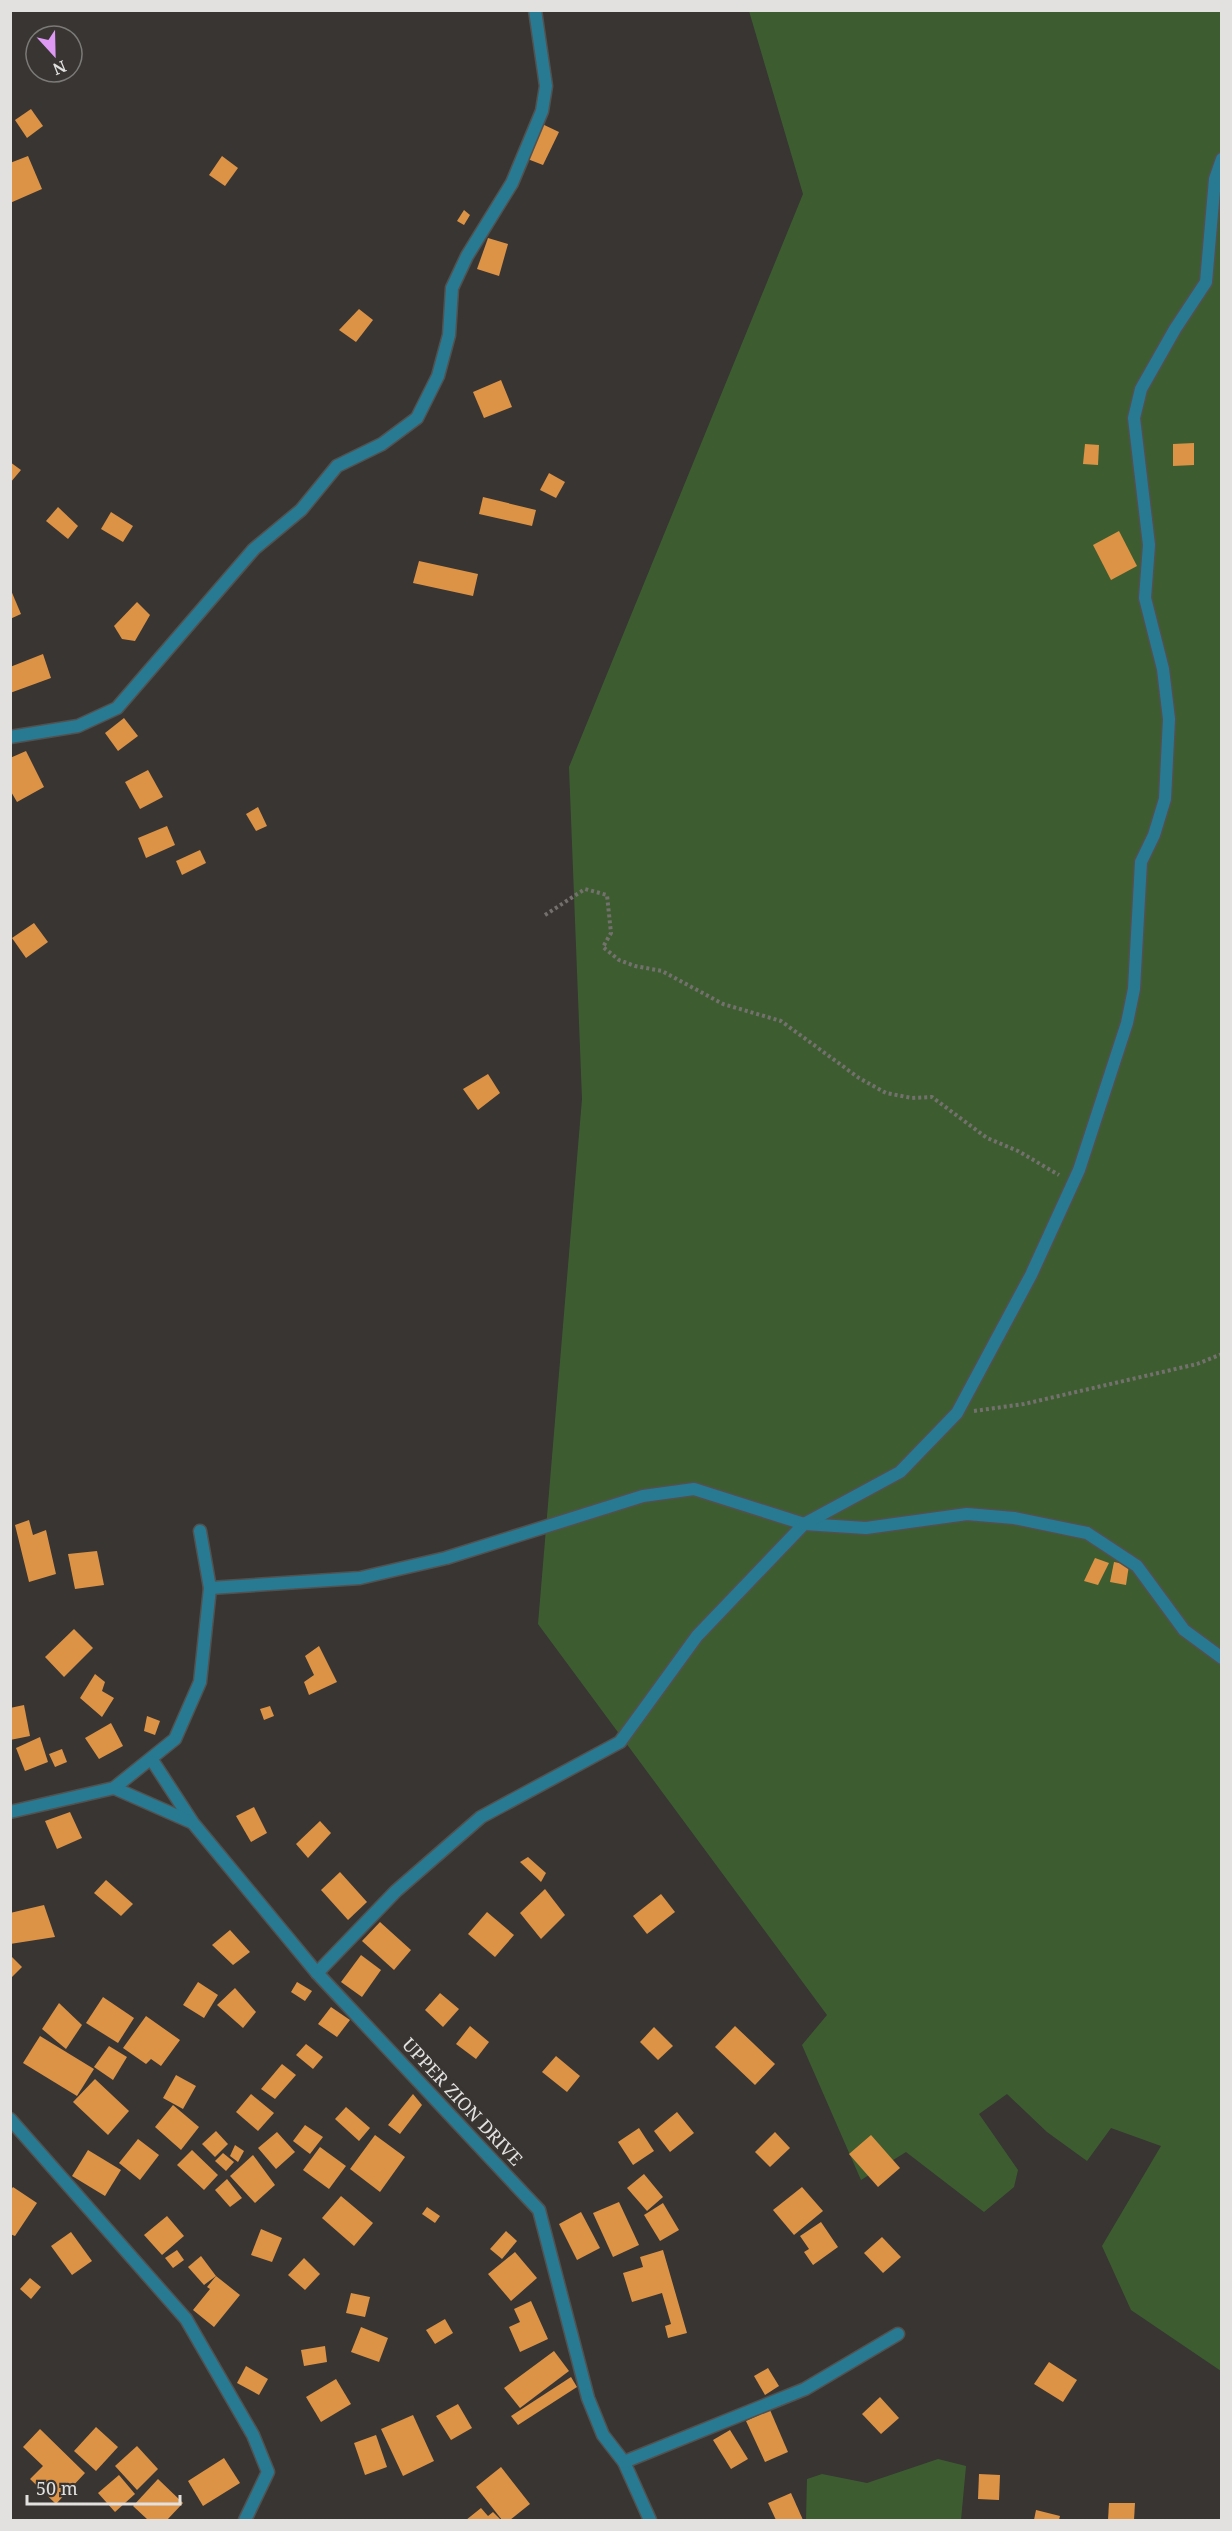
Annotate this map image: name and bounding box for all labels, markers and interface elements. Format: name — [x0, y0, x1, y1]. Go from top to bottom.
north arrow — [24, 24, 84, 84]
text: N — [49, 55, 70, 81]
street label: UPPER ZION DRIVE — [397, 2032, 528, 2170]
scale bar — [27, 2468, 180, 2506]
text: 50 m — [36, 2476, 78, 2500]

